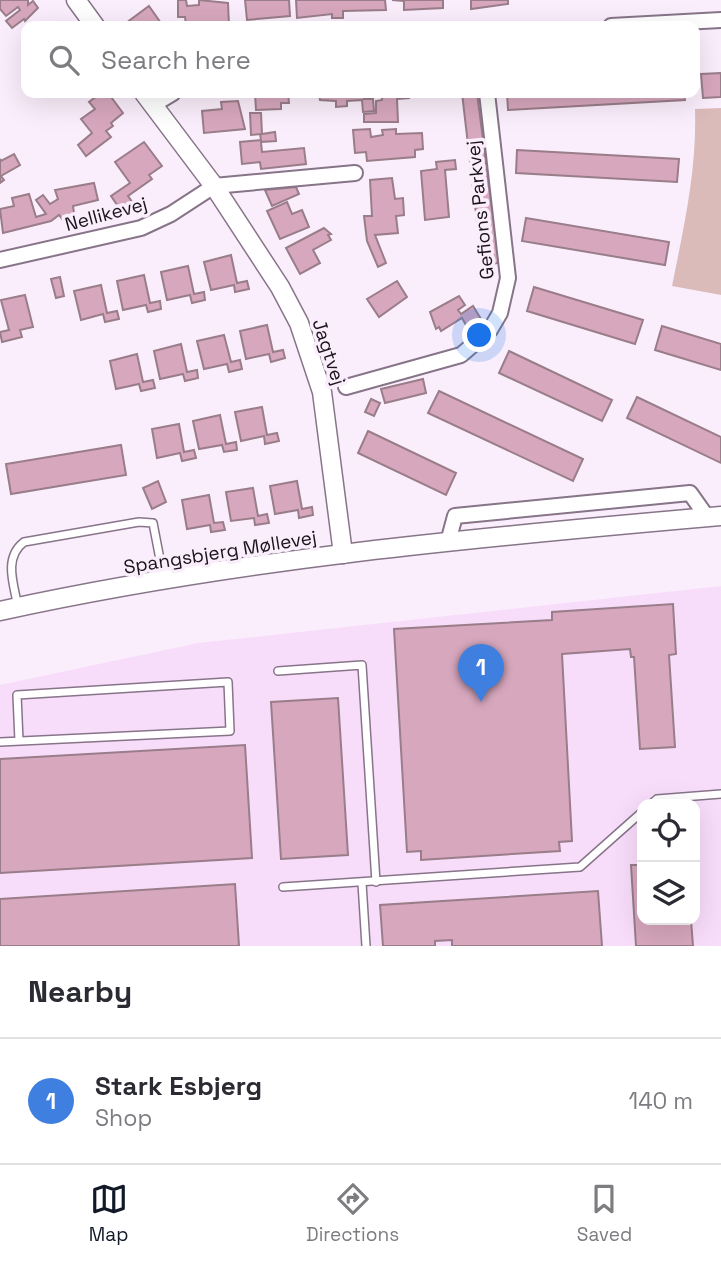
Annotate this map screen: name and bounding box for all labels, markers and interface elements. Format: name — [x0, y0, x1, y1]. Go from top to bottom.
search box — [21, 21, 700, 98]
icon: search — [45, 41, 83, 79]
text: Search here — [101, 43, 251, 77]
street label: Gefions Parkvej — [460, 139, 500, 281]
street label: Nellikevej — [62, 191, 150, 237]
street label: Jagtvej — [307, 316, 351, 388]
your location — [462, 318, 496, 352]
street label: Spangsbjerg Møllevej — [122, 524, 318, 580]
pin: 1 — [458, 644, 504, 702]
map controls — [637, 799, 700, 925]
button: locate — [637, 799, 700, 862]
button: layers — [637, 862, 700, 925]
text: Nearby — [28, 972, 132, 1011]
text: Stark Esbjerg — [95, 1069, 262, 1103]
text: 1 — [46, 1086, 56, 1116]
text: 140 m — [629, 1086, 693, 1116]
text: Shop — [95, 1103, 152, 1133]
tab: Map — [89, 1180, 128, 1247]
tab: Directions — [306, 1180, 399, 1247]
tab: Saved — [577, 1180, 632, 1247]

